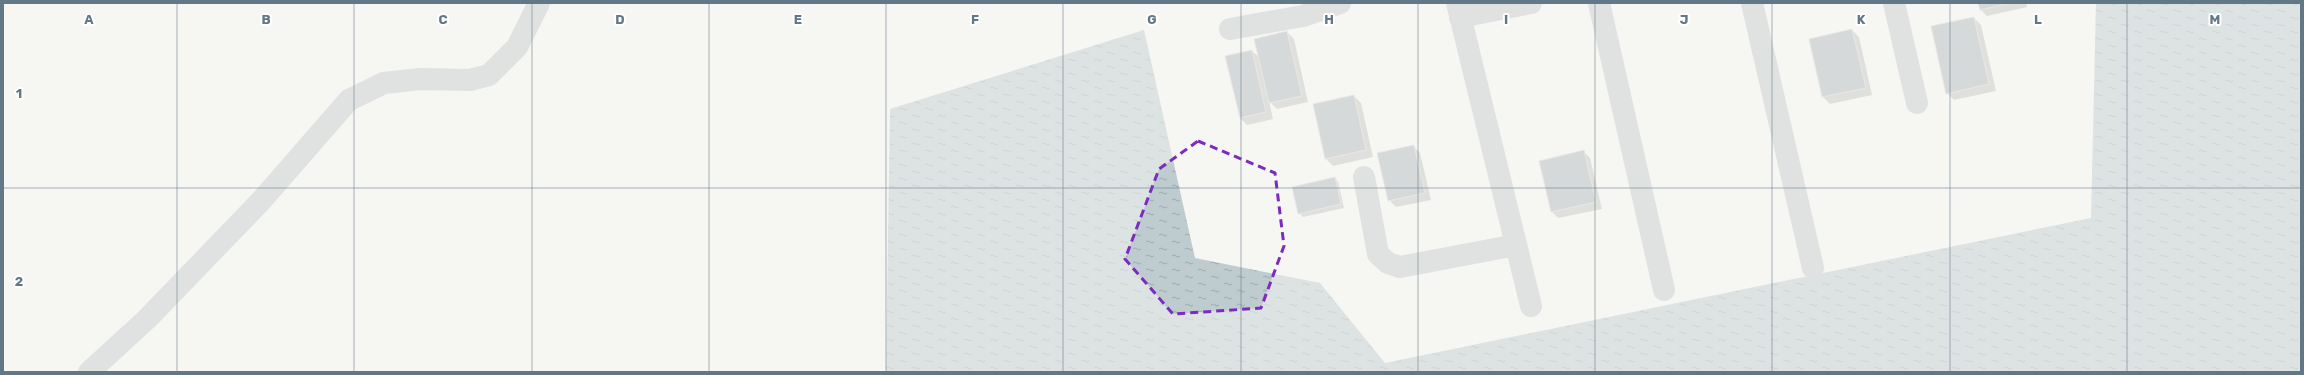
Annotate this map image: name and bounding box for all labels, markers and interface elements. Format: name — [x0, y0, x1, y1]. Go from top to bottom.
text: A — [84, 12, 94, 27]
text: B — [261, 12, 271, 27]
text: C — [438, 12, 448, 27]
text: D — [615, 12, 625, 27]
text: E — [794, 12, 802, 27]
text: F — [971, 12, 979, 27]
text: G — [1147, 12, 1157, 27]
text: H — [1324, 12, 1334, 27]
text: I — [1504, 12, 1508, 27]
text: J — [1680, 12, 1688, 27]
text: K — [1857, 12, 1866, 27]
text: L — [2034, 12, 2042, 27]
text: M — [2210, 12, 2220, 27]
text: 1 — [16, 86, 22, 101]
text: 2 — [15, 274, 23, 289]

